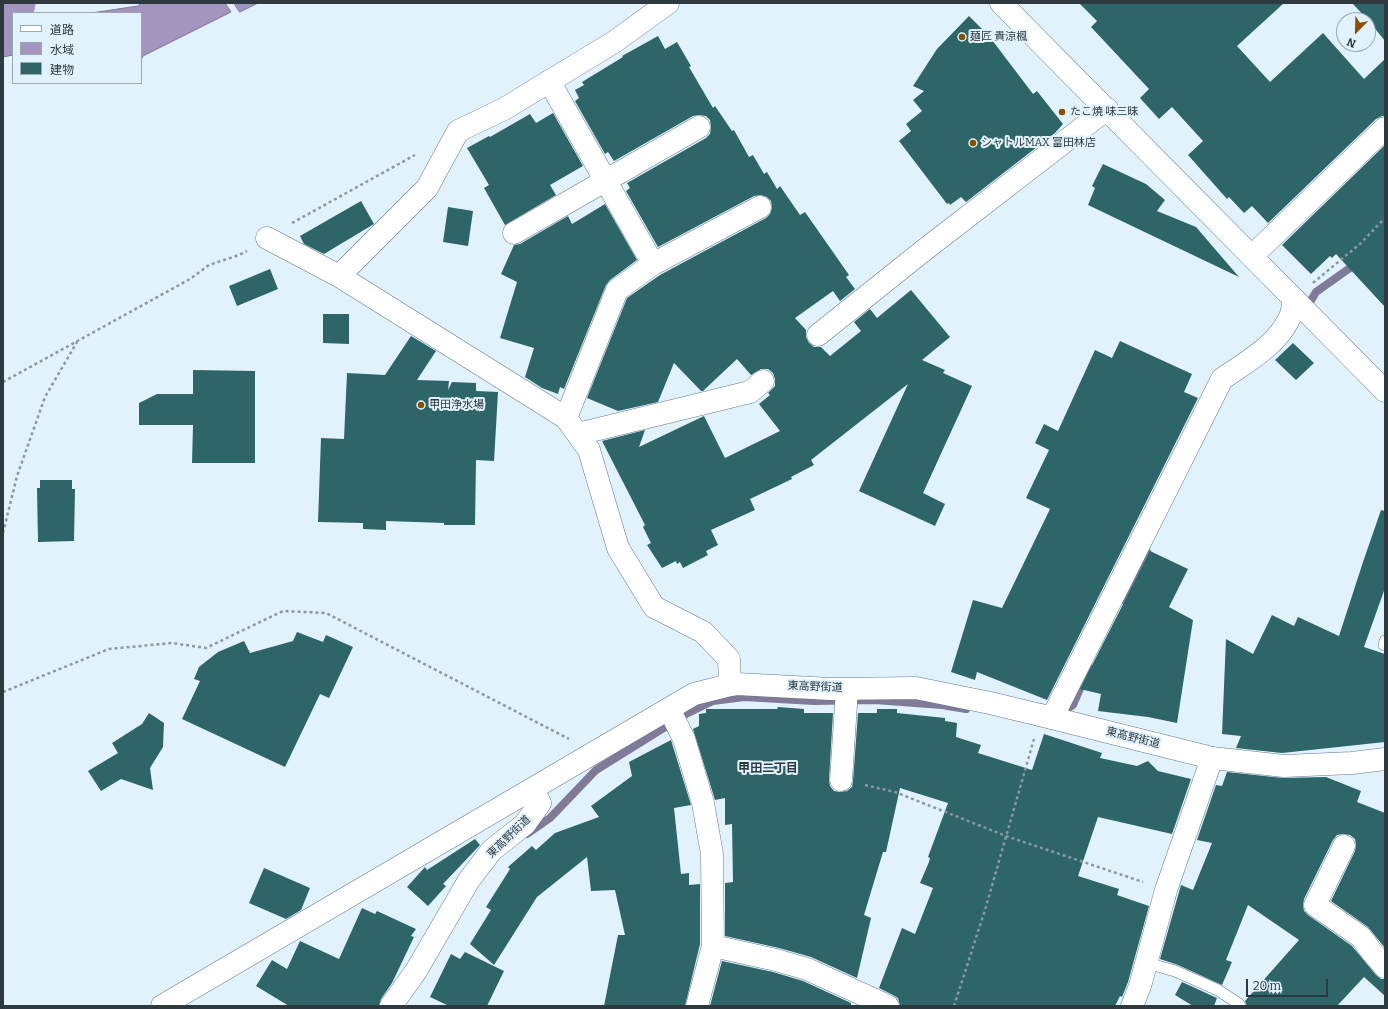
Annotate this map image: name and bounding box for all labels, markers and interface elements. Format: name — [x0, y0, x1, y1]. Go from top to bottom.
legend — [12, 12, 142, 84]
north arrow — [1336, 12, 1376, 52]
text: 道路 — [50, 23, 74, 37]
place label: 麺匠 貴涼楓 — [970, 30, 1027, 44]
marker: 麺匠 貴涼楓 — [957, 32, 967, 42]
text: N — [1345, 35, 1358, 50]
text: 水域 — [50, 43, 74, 57]
text: 建物 — [50, 63, 74, 77]
place label: たこ焼 味三昧 — [1070, 105, 1138, 119]
marker: たこ焼 味三昧 — [1057, 107, 1067, 117]
place label: シャトルMAX 富田林店 — [981, 136, 1096, 150]
marker: シャトルMAX 富田林店 — [968, 138, 978, 148]
place label: 甲田浄水場 — [429, 398, 484, 412]
marker: 甲田浄水場 — [416, 400, 426, 410]
street label: 東高野街道 — [787, 679, 843, 695]
street label: 東高野街道 — [1105, 725, 1161, 751]
district label: 甲田二丁目 — [738, 762, 798, 776]
street label: 東高野街道 — [485, 813, 533, 861]
scale bar — [1248, 971, 1330, 997]
text: 20 m — [1253, 979, 1281, 993]

